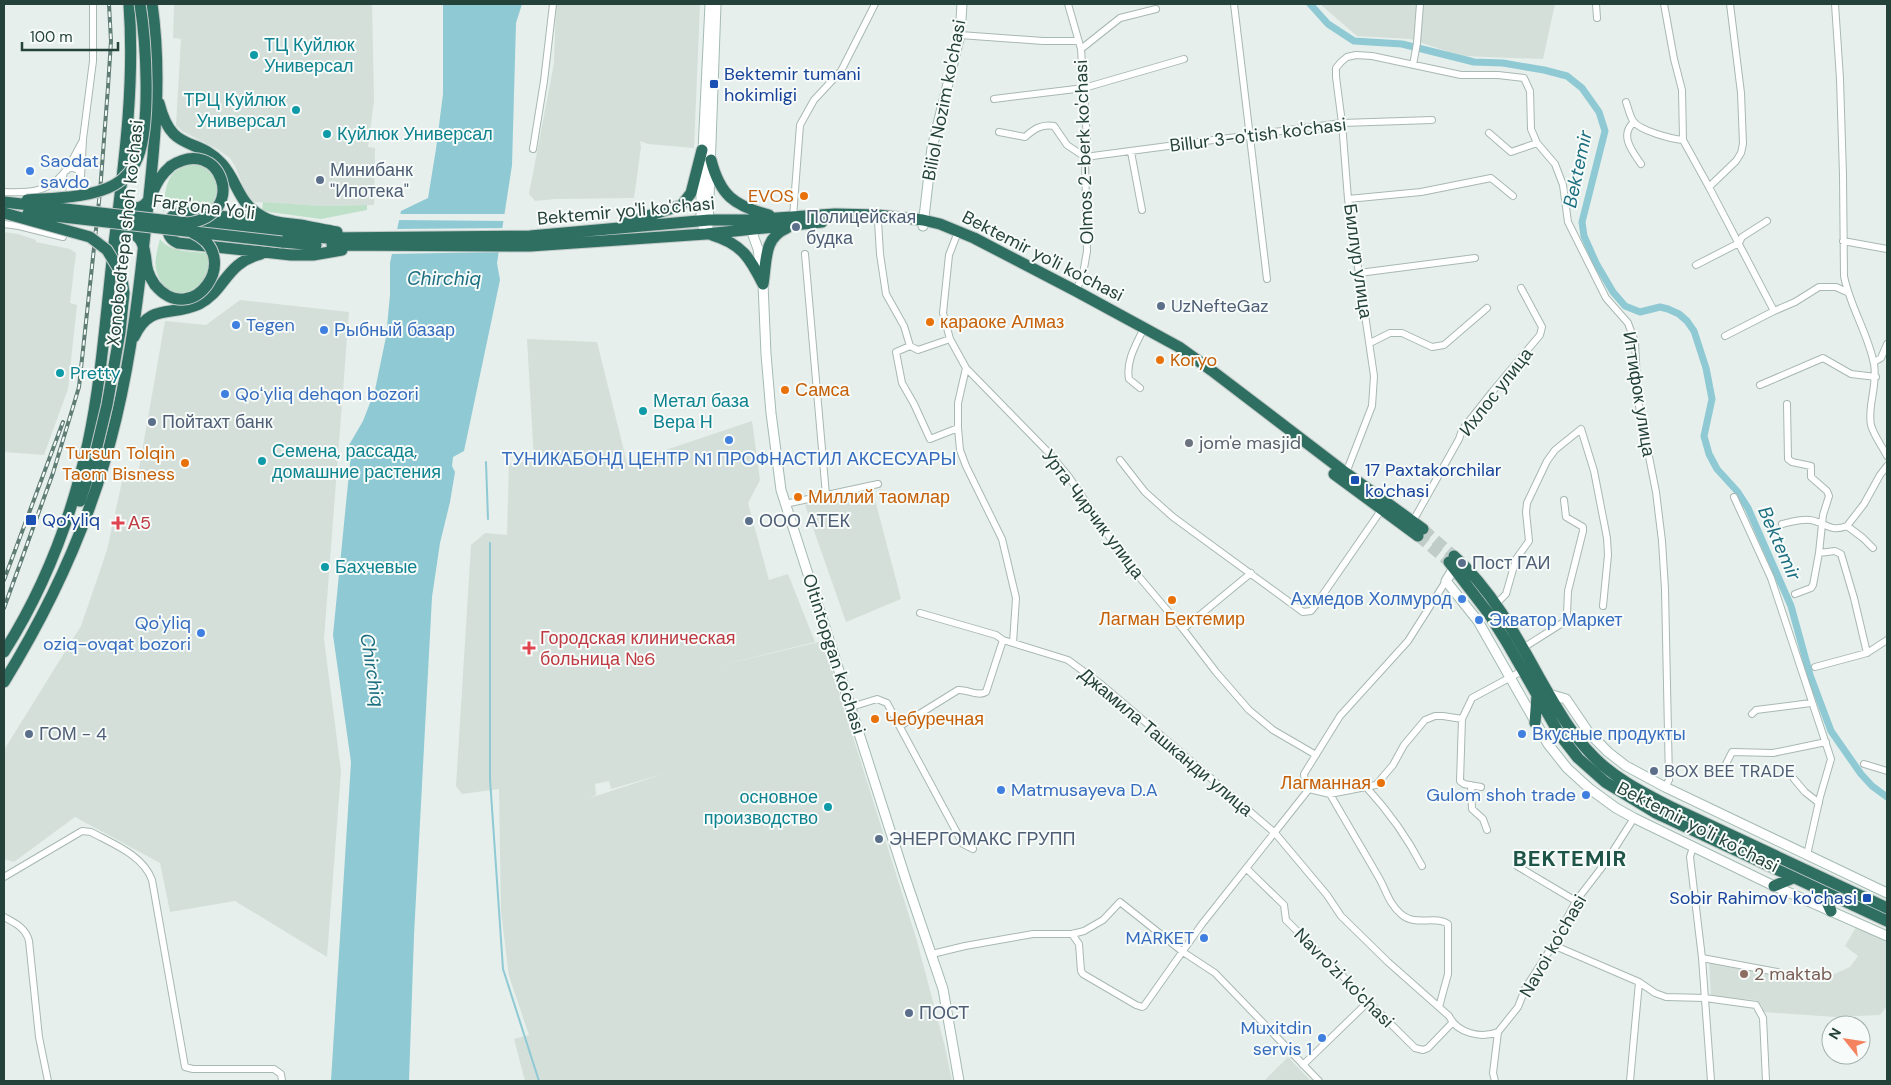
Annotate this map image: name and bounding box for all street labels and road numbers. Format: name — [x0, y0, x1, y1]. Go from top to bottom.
street label: Biliol Nozim ko'chasi — [917, 17, 971, 183]
street label: Olmos 2-berk ko'chasi — [1069, 59, 1099, 245]
street label: Billur 3-o'tish ko'chasi — [1168, 112, 1348, 158]
street label: Xonobodtepa shoh ko'chasi — [101, 119, 149, 347]
street label: Farg'ona Yo'li — [151, 189, 257, 225]
street label: Bektemir yo'li ko'chasi — [536, 191, 716, 231]
street label: Биллур улица — [1338, 202, 1378, 321]
street label: Bektemir yo'li ko'chasi — [958, 205, 1128, 307]
street label: Иттифок улица — [1617, 330, 1661, 459]
street label: Ихлос улица — [1454, 342, 1539, 441]
street label: Урта Чирчик улица — [1036, 444, 1150, 584]
street label: Oltintopgan ko'chasi — [797, 571, 871, 737]
street label: Джамила Ташканди улица — [1074, 662, 1259, 822]
street label: Bektemir yo'li ko'chasi — [1613, 776, 1783, 878]
street label: Navoi ko'chasi — [1514, 890, 1592, 1002]
street label: Navro'zi ko'chasi — [1289, 923, 1399, 1033]

